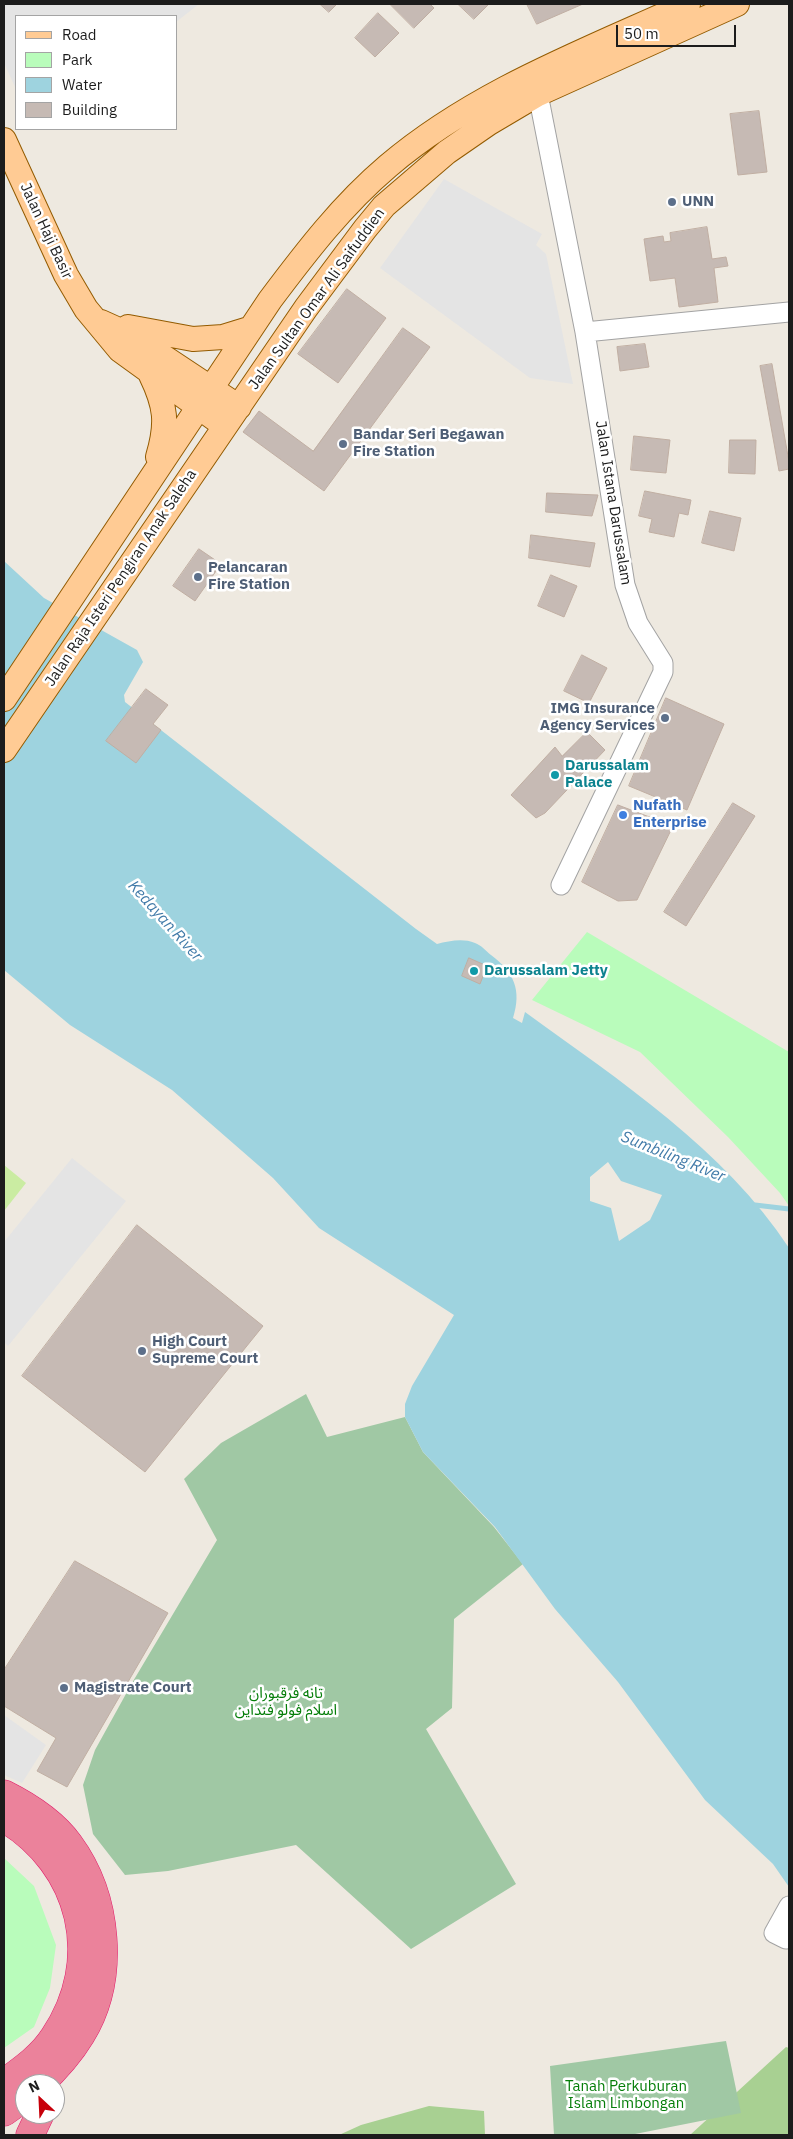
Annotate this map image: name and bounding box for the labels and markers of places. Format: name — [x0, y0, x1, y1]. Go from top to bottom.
place label: UNN — [682, 193, 714, 211]
marker: UNN — [666, 196, 678, 208]
place label: Bandar Seri Begawan Fire Station — [353, 426, 504, 461]
marker: Bandar Seri Begawan Fire Station — [337, 438, 349, 450]
place label: Pelancaran Fire Station — [208, 559, 290, 594]
marker: Pelancaran Fire Station — [192, 571, 204, 583]
place label: IMG Insurance Agency Services — [540, 700, 655, 735]
marker: IMG Insurance Agency Services — [659, 712, 671, 724]
place label: Darussalam Palace — [565, 757, 649, 792]
marker: Darussalam Palace — [549, 769, 561, 781]
place label: Nufath Enterprise — [633, 797, 707, 832]
marker: Nufath Enterprise — [617, 809, 629, 821]
place label: Darussalam Jetty — [484, 962, 608, 980]
marker: Darussalam Jetty — [468, 965, 480, 977]
place label: High Court Supreme Court — [152, 1333, 258, 1368]
marker: High Court Supreme Court — [136, 1345, 148, 1357]
place label: Magistrate Court — [74, 1679, 192, 1697]
marker: Magistrate Court — [58, 1682, 70, 1694]

